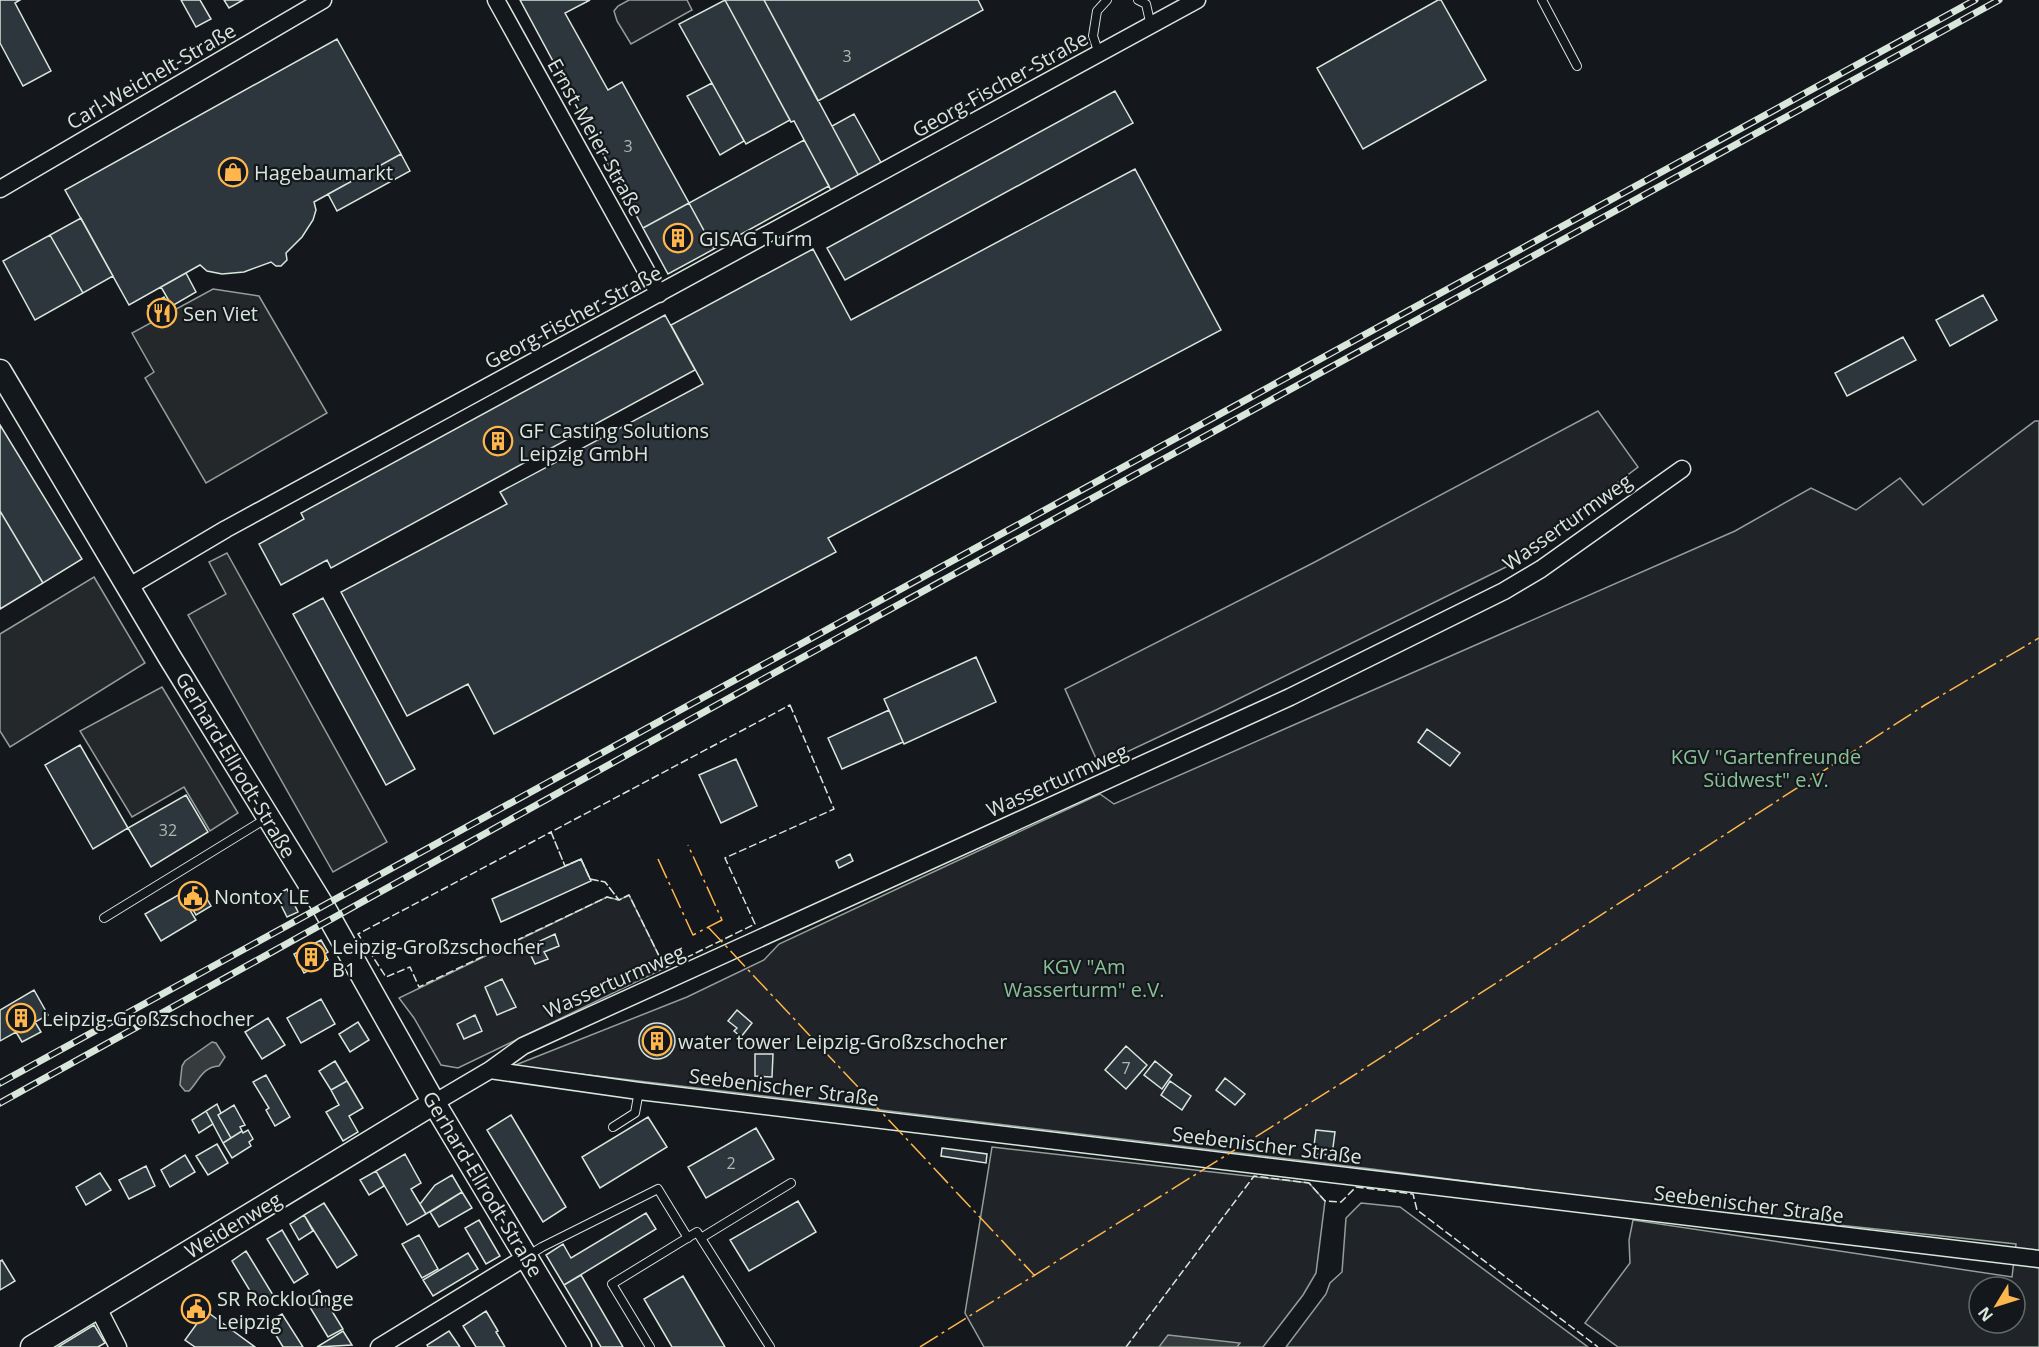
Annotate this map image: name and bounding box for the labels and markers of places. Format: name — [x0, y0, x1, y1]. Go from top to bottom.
shop icon: Hagebaumarkt — [217, 156, 249, 188]
place label: Hagebaumarkt — [254, 159, 393, 186]
building icon: GISAG Turm — [662, 222, 694, 254]
place label: GISAG Turm — [699, 225, 812, 252]
restaurant icon: Sen Viet — [146, 297, 178, 329]
place label: Sen Viet — [183, 300, 258, 327]
place label: GF Casting Solutions Leipzig GmbH — [519, 417, 709, 467]
building icon: GF Casting Solutions Leipzig GmbH — [482, 425, 514, 457]
public building icon: Nontox LE — [177, 880, 209, 912]
place label: Nontox LE — [214, 883, 310, 910]
place label: Leipzig-Großzschocher B1 — [332, 933, 544, 983]
building icon: Leipzig-Großzschocher B1 — [295, 941, 327, 973]
building icon: Leipzig-Großzschocher — [5, 1002, 37, 1034]
place label: Leipzig-Großzschocher — [42, 1005, 254, 1032]
building icon: water tower Leipzig-Großzschocher — [641, 1025, 673, 1057]
place label: water tower Leipzig-Großzschocher — [678, 1028, 1008, 1055]
place label: SR Rocklounge Leipzig — [217, 1285, 354, 1335]
public building icon: SR Rocklounge Leipzig — [180, 1293, 212, 1325]

